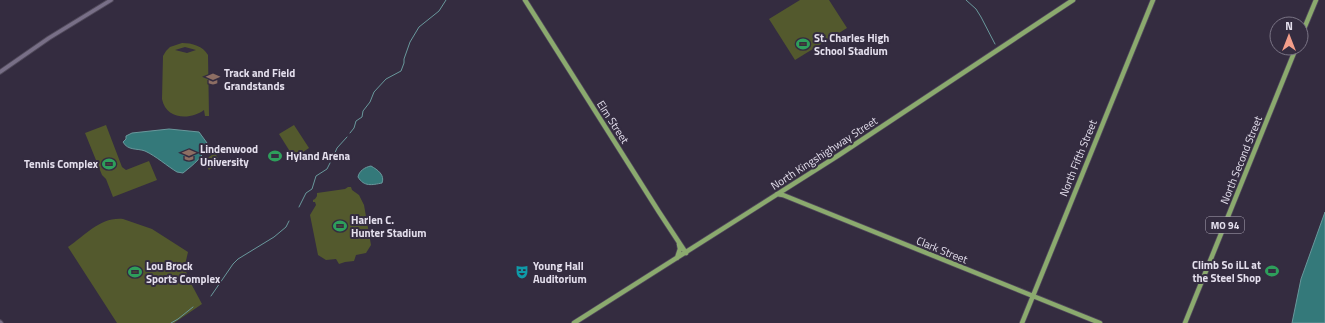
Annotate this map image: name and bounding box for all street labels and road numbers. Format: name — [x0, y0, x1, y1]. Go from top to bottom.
street label: Elm Street — [593, 97, 633, 147]
street label: North Kingshighway Street — [768, 112, 881, 194]
street label: North Second Street — [1216, 113, 1266, 206]
street label: North Fifth Street — [1055, 117, 1101, 199]
road number: MO 94 — [1206, 217, 1244, 233]
street label: Clark Street — [914, 232, 970, 268]

